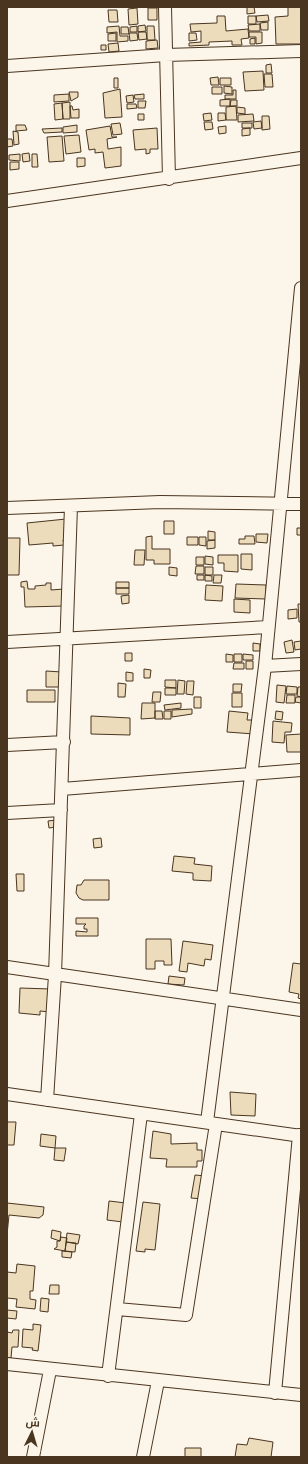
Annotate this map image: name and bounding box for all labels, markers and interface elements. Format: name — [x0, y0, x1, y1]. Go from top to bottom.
north arrow — [12, 1412, 52, 1452]
text: ش — [25, 1412, 41, 1430]

